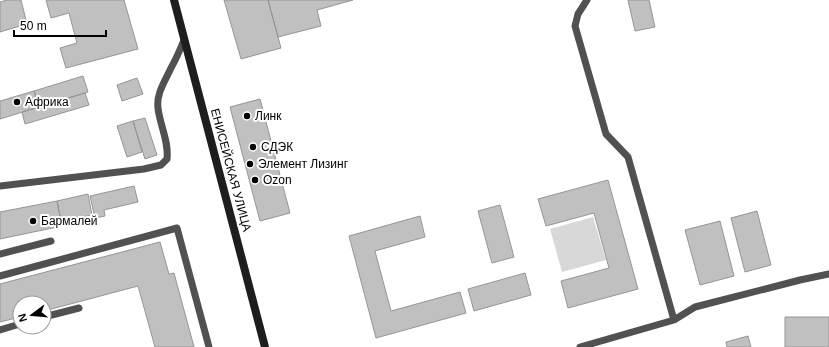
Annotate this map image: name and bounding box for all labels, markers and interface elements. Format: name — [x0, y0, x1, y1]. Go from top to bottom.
scale bar — [14, 12, 106, 38]
text: 50 m — [20, 19, 47, 33]
place label: Африка — [25, 95, 69, 109]
marker: Африка — [12, 97, 22, 107]
street label: ЕНИСЕЙСКАЯ УЛИЦА — [208, 107, 255, 233]
place label: Линк — [255, 109, 282, 123]
marker: Линк — [242, 111, 252, 121]
place label: СДЭК — [261, 140, 293, 154]
marker: СДЭК — [248, 142, 258, 152]
place label: Элемент Лизинг — [258, 157, 349, 171]
marker: Элемент Лизинг — [245, 159, 255, 169]
place label: Ozon — [263, 173, 292, 187]
marker: Ozon — [250, 175, 260, 185]
place label: Бармалей — [41, 214, 98, 228]
marker: Бармалей — [28, 216, 38, 226]
north arrow — [12, 295, 52, 335]
text: N — [16, 312, 29, 323]

